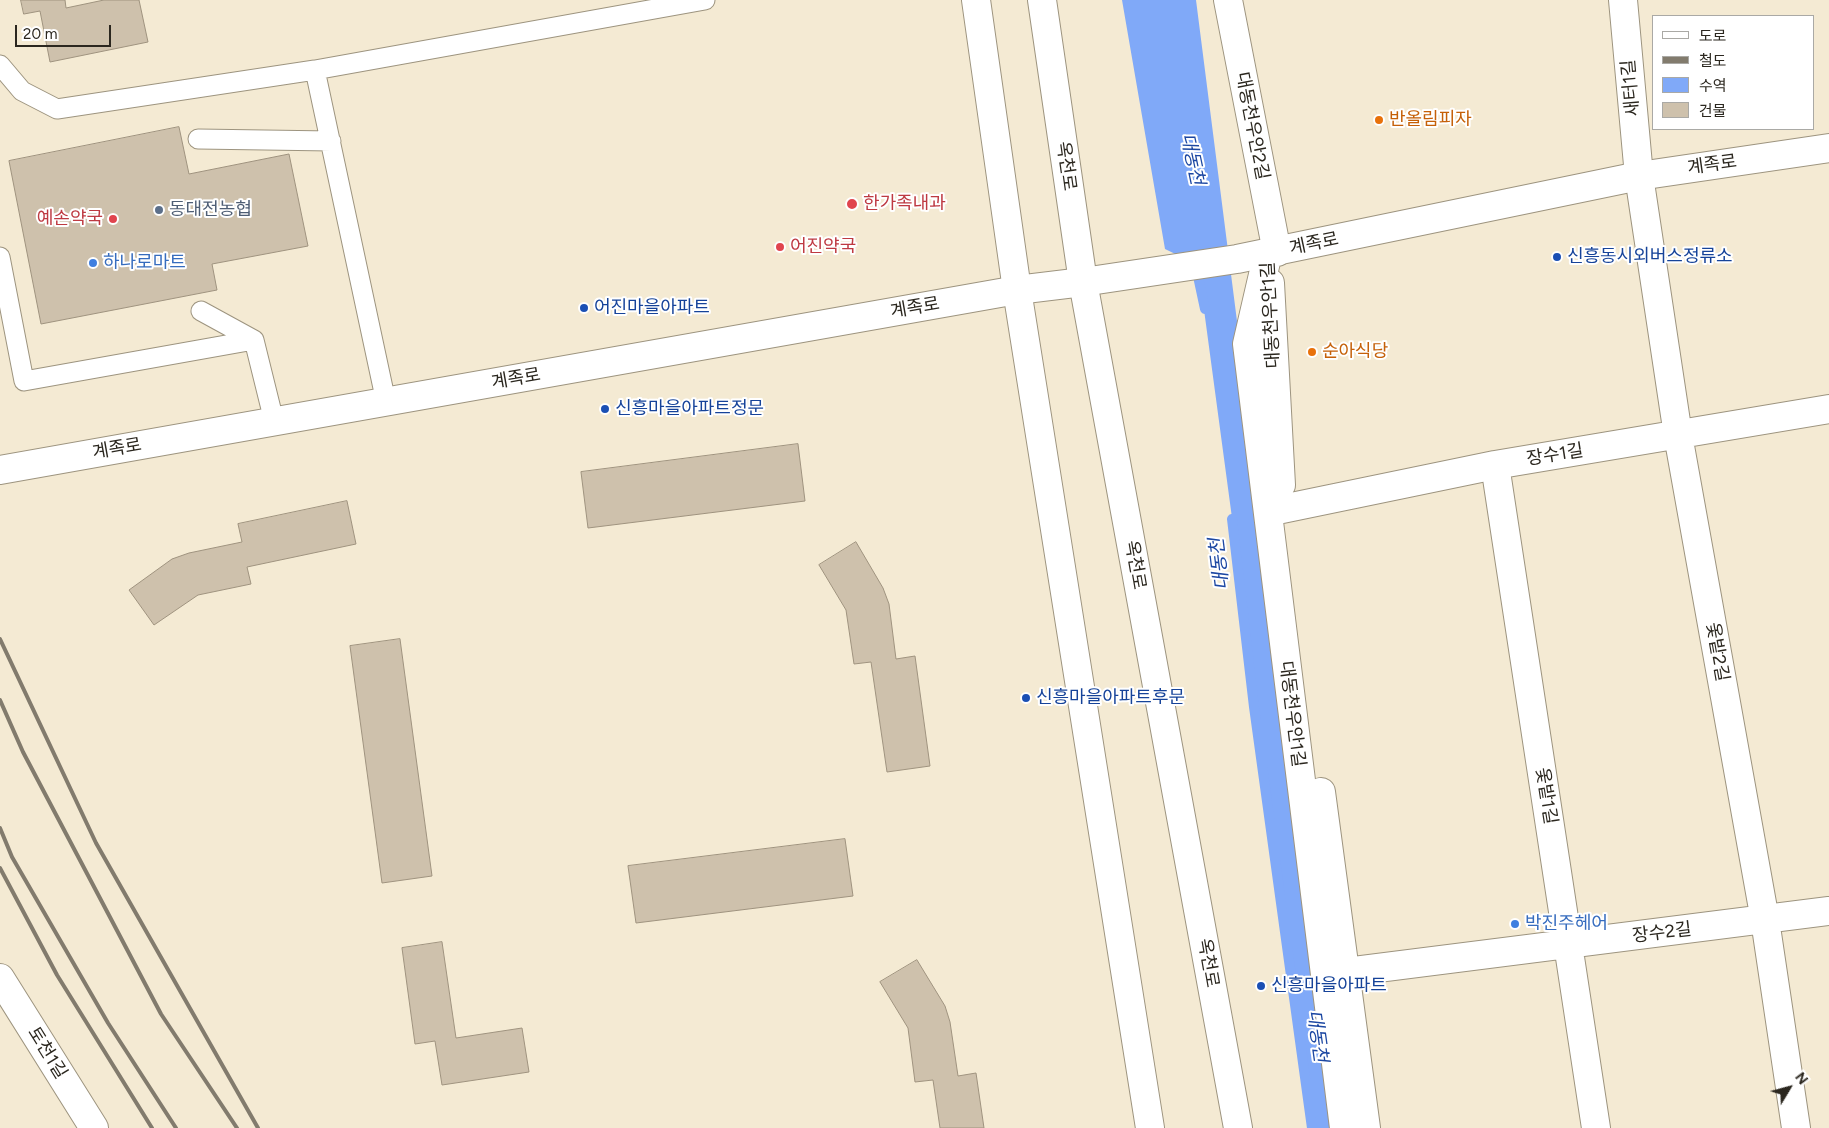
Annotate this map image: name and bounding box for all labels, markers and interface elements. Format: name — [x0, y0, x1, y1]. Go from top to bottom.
scale bar — [18, 15, 114, 47]
legend — [1652, 15, 1814, 130]
text: 20 m — [23, 25, 57, 43]
text: 도로 — [1699, 27, 1727, 45]
text: 철도 — [1699, 52, 1727, 70]
street label: 새터1길 — [1618, 59, 1644, 117]
street label: 대동천우안2길 — [1231, 70, 1273, 182]
text: 수역 — [1699, 77, 1727, 95]
text: 건물 — [1699, 102, 1727, 120]
place label: 반올림피자 — [1389, 109, 1472, 131]
marker: 반올림피자 — [1373, 114, 1385, 126]
water label: 대동천 — [1175, 131, 1209, 187]
street label: 옥천로 — [1052, 140, 1080, 192]
street label: 계족로 — [1686, 151, 1738, 179]
place label: 한가족내과 — [863, 193, 946, 215]
marker: 한가족내과 — [845, 197, 859, 211]
place label: 동대전농협 — [169, 199, 252, 221]
marker: 동대전농협 — [153, 204, 165, 216]
place label: 예손약국 — [37, 208, 103, 230]
marker: 예손약국 — [107, 213, 119, 225]
street label: 계족로 — [1287, 228, 1341, 260]
place label: 어진약국 — [790, 236, 856, 258]
marker: 어진약국 — [774, 241, 786, 253]
place label: 신흥동시외버스정류소 — [1567, 246, 1733, 268]
marker: 신흥동시외버스정류소 — [1551, 251, 1563, 263]
place label: 하나로마트 — [103, 252, 186, 274]
marker: 하나로마트 — [87, 257, 99, 269]
street label: 대동천우안1길 — [1257, 261, 1285, 369]
street label: 계족로 — [889, 293, 941, 323]
place label: 어진마을아파트 — [594, 297, 710, 319]
marker: 어진마을아파트 — [578, 302, 590, 314]
place label: 순아식당 — [1322, 341, 1388, 363]
marker: 순아식당 — [1306, 346, 1318, 358]
street label: 계족로 — [490, 364, 542, 394]
place label: 신흥마을아파트정문 — [615, 398, 764, 420]
marker: 신흥마을아파트정문 — [599, 403, 611, 415]
street label: 계족로 — [91, 434, 143, 464]
street label: 장수1길 — [1525, 440, 1585, 470]
water label: 대동천 — [1205, 537, 1235, 591]
street label: 옥천로 — [1120, 539, 1150, 591]
street label: 옻밭2길 — [1701, 621, 1733, 683]
street label: 대동천우안1길 — [1275, 660, 1309, 768]
place label: 신흥마을아파트후문 — [1036, 687, 1185, 709]
marker: 신흥마을아파트후문 — [1020, 692, 1032, 704]
street label: 옻밭1길 — [1531, 766, 1561, 826]
place label: 박진주헤어 — [1525, 913, 1608, 935]
marker: 박진주헤어 — [1509, 918, 1521, 930]
street label: 장수2길 — [1631, 919, 1693, 947]
street label: 옥천로 — [1193, 937, 1223, 989]
place label: 신흥마을아파트 — [1271, 975, 1387, 997]
marker: 신흥마을아파트 — [1255, 980, 1267, 992]
water label: 대동천 — [1302, 1008, 1332, 1064]
street label: 토천1길 — [23, 1023, 71, 1083]
north arrow — [1764, 1063, 1814, 1113]
text: N — [1791, 1069, 1811, 1088]

